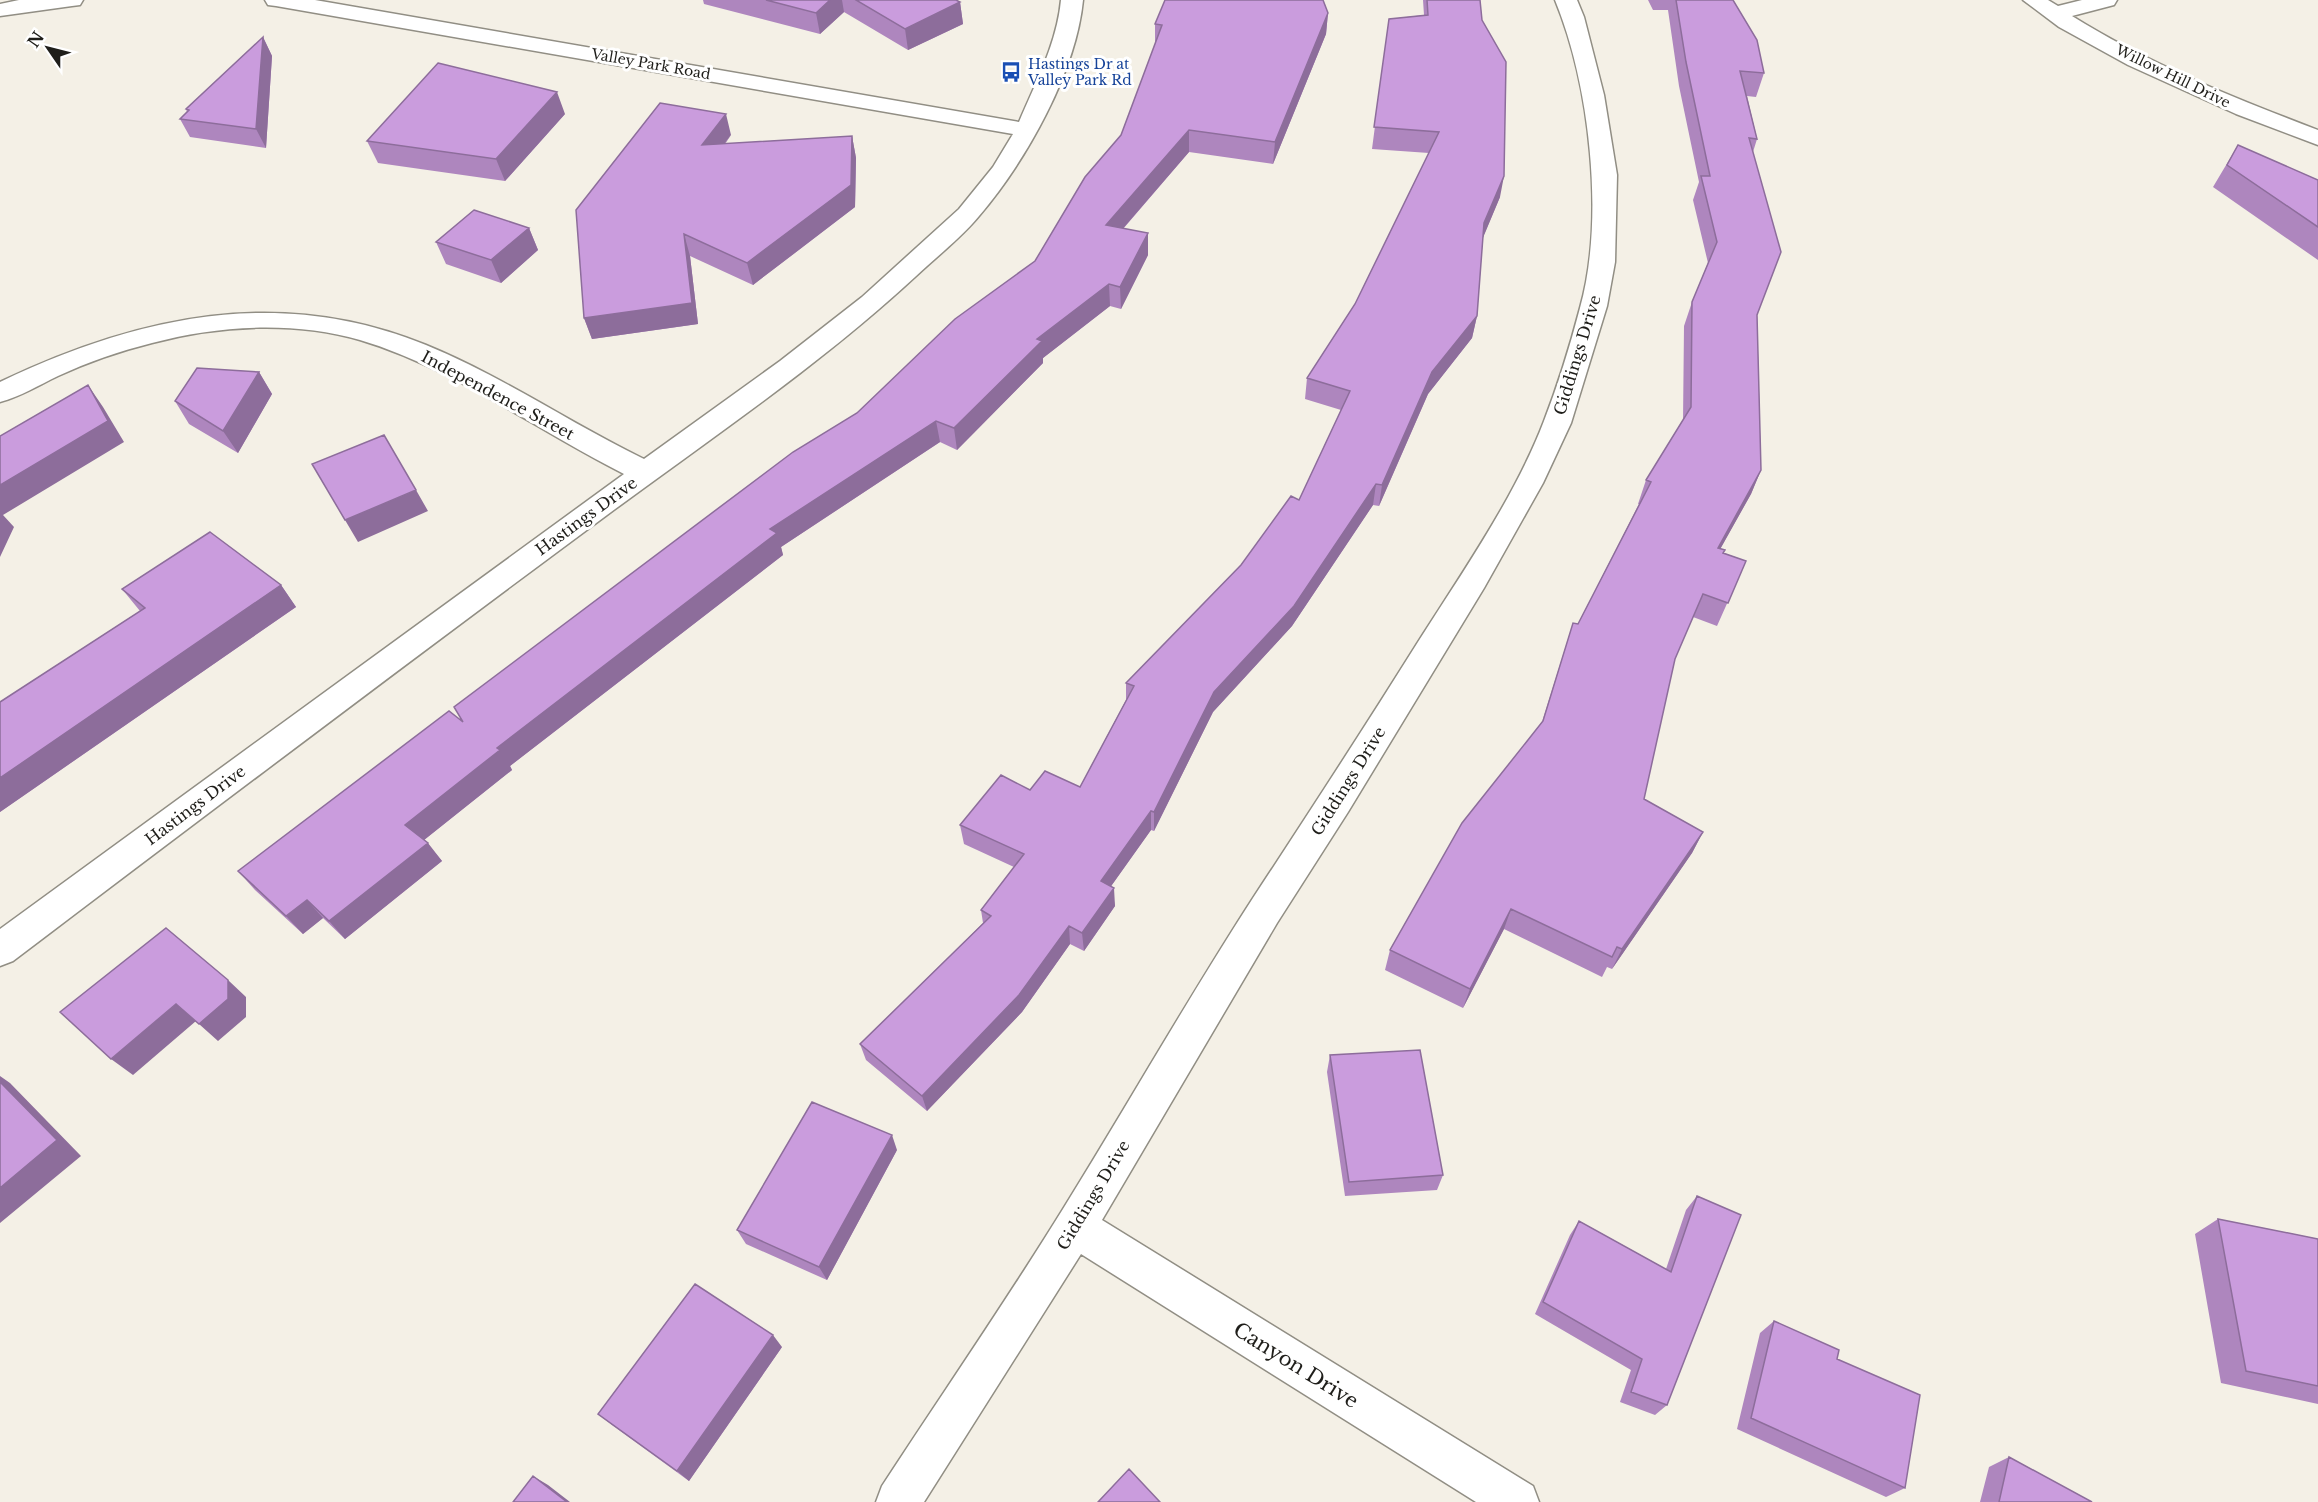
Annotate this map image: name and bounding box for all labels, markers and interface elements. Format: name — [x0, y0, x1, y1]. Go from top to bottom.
north arrow — [18, 18, 78, 78]
text: N — [23, 27, 48, 51]
street label: Willow Hill Drive — [2112, 40, 2233, 112]
street label: Valley Park Road — [589, 45, 712, 83]
place label: Hastings Dr at Valley Park Rd — [1027, 55, 1132, 89]
bus stop icon: Hastings Dr at Valley Park Rd — [999, 60, 1023, 84]
street label: Giddings Drive — [1549, 292, 1605, 418]
street label: Independence Street — [418, 346, 578, 444]
street label: Hastings Drive — [531, 472, 641, 560]
street label: Giddings Drive — [1306, 723, 1390, 839]
street label: Hastings Drive — [141, 761, 249, 849]
street label: Giddings Drive — [1052, 1136, 1134, 1254]
street label: Canyon Drive — [1229, 1317, 1363, 1413]

